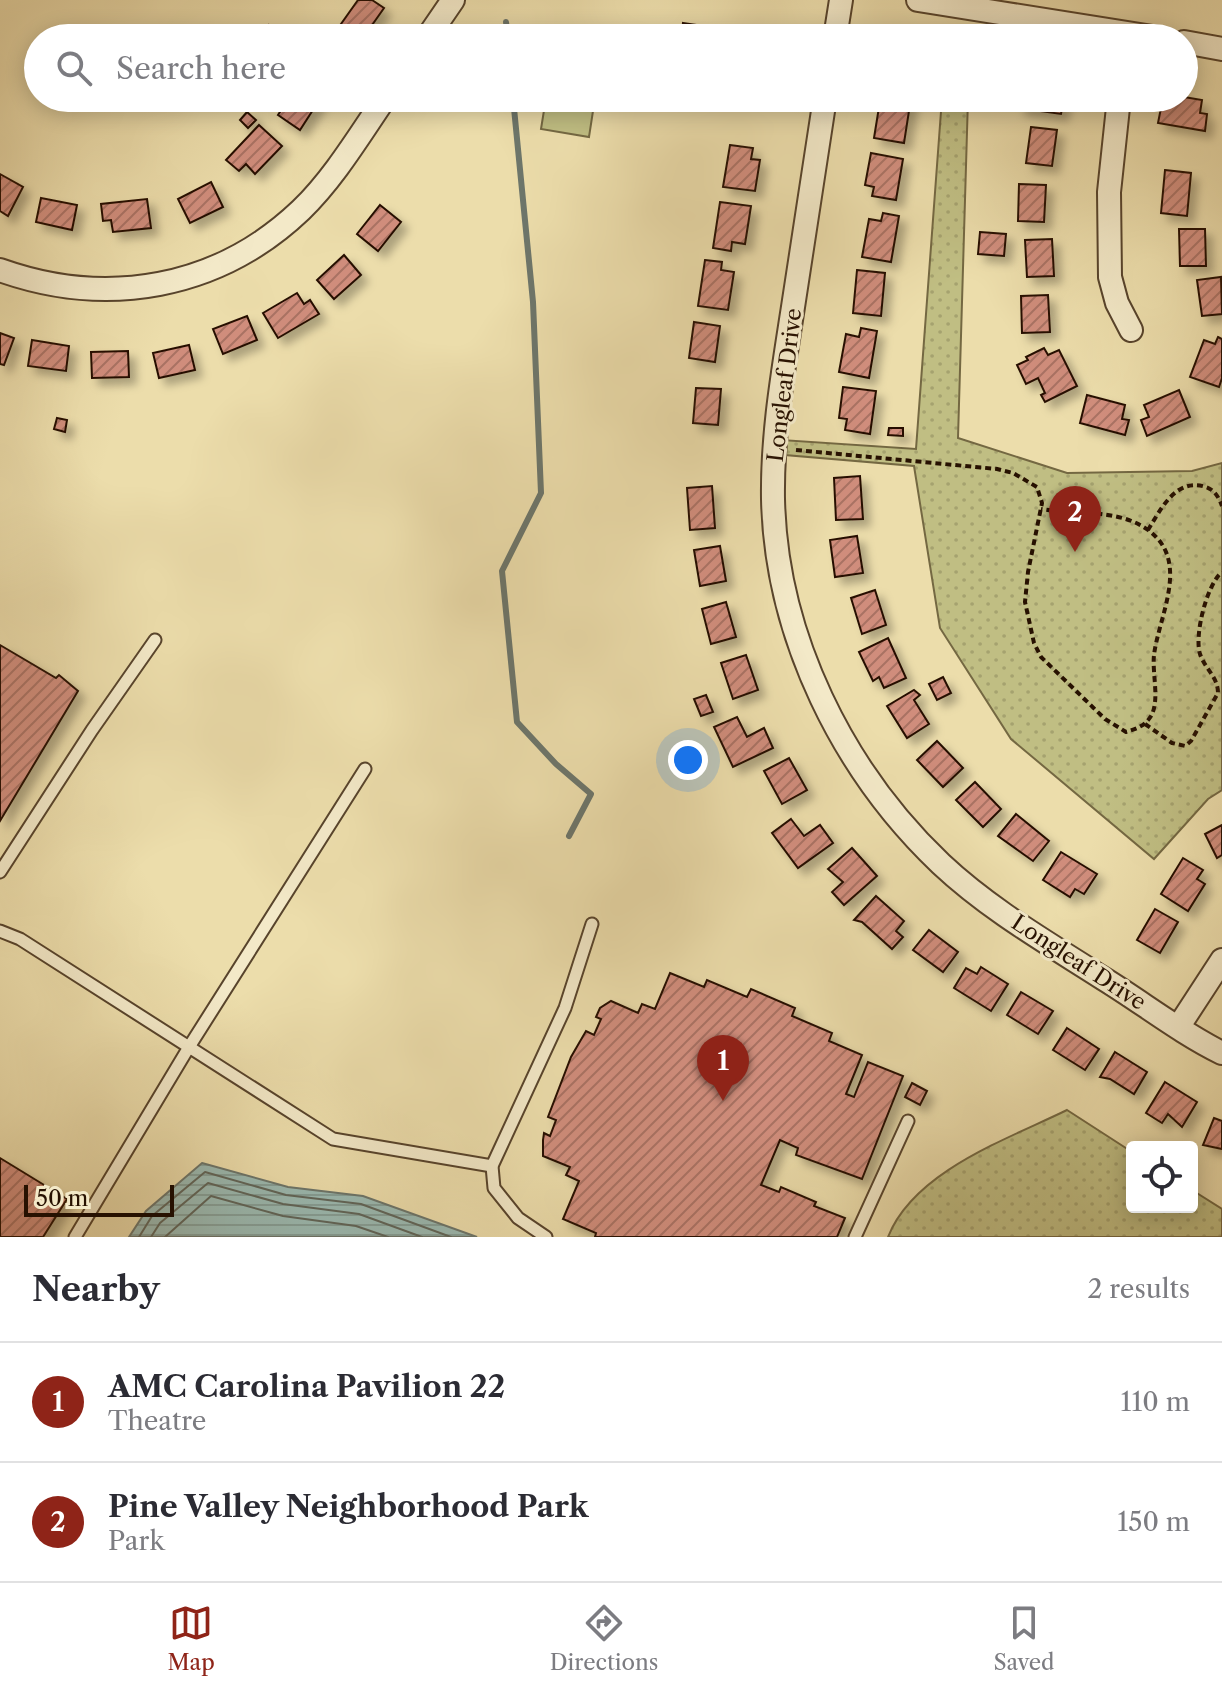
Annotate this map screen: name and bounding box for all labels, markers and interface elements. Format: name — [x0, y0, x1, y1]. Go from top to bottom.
search box — [24, 24, 1198, 112]
icon: search — [52, 46, 96, 90]
text: Search here — [116, 50, 286, 87]
street label: Longleaf Drive — [762, 307, 807, 463]
pin: 2 — [1049, 486, 1101, 552]
your location — [668, 740, 708, 780]
street label: Longleaf Drive — [1007, 909, 1151, 1016]
pin: 1 — [697, 1035, 749, 1101]
map controls — [1126, 1141, 1198, 1213]
button: locate — [1126, 1141, 1198, 1213]
scale bar — [24, 1181, 174, 1217]
text: 50 m — [36, 1185, 88, 1212]
text: Nearby — [32, 1268, 160, 1310]
text: 2 results — [1087, 1273, 1190, 1305]
text: AMC Carolina Pavilion 22 — [108, 1368, 505, 1405]
text: 1 — [52, 1386, 64, 1418]
text: 110 m — [1121, 1386, 1190, 1418]
text: Theatre — [108, 1405, 206, 1437]
text: Pine Valley Neighborhood Park — [108, 1488, 589, 1525]
text: 2 — [50, 1506, 66, 1538]
text: 150 m — [1117, 1506, 1190, 1538]
text: Park — [108, 1525, 165, 1557]
tab: Map — [167, 1601, 215, 1676]
tab: Directions — [550, 1601, 658, 1676]
tab: Saved — [993, 1601, 1054, 1676]

